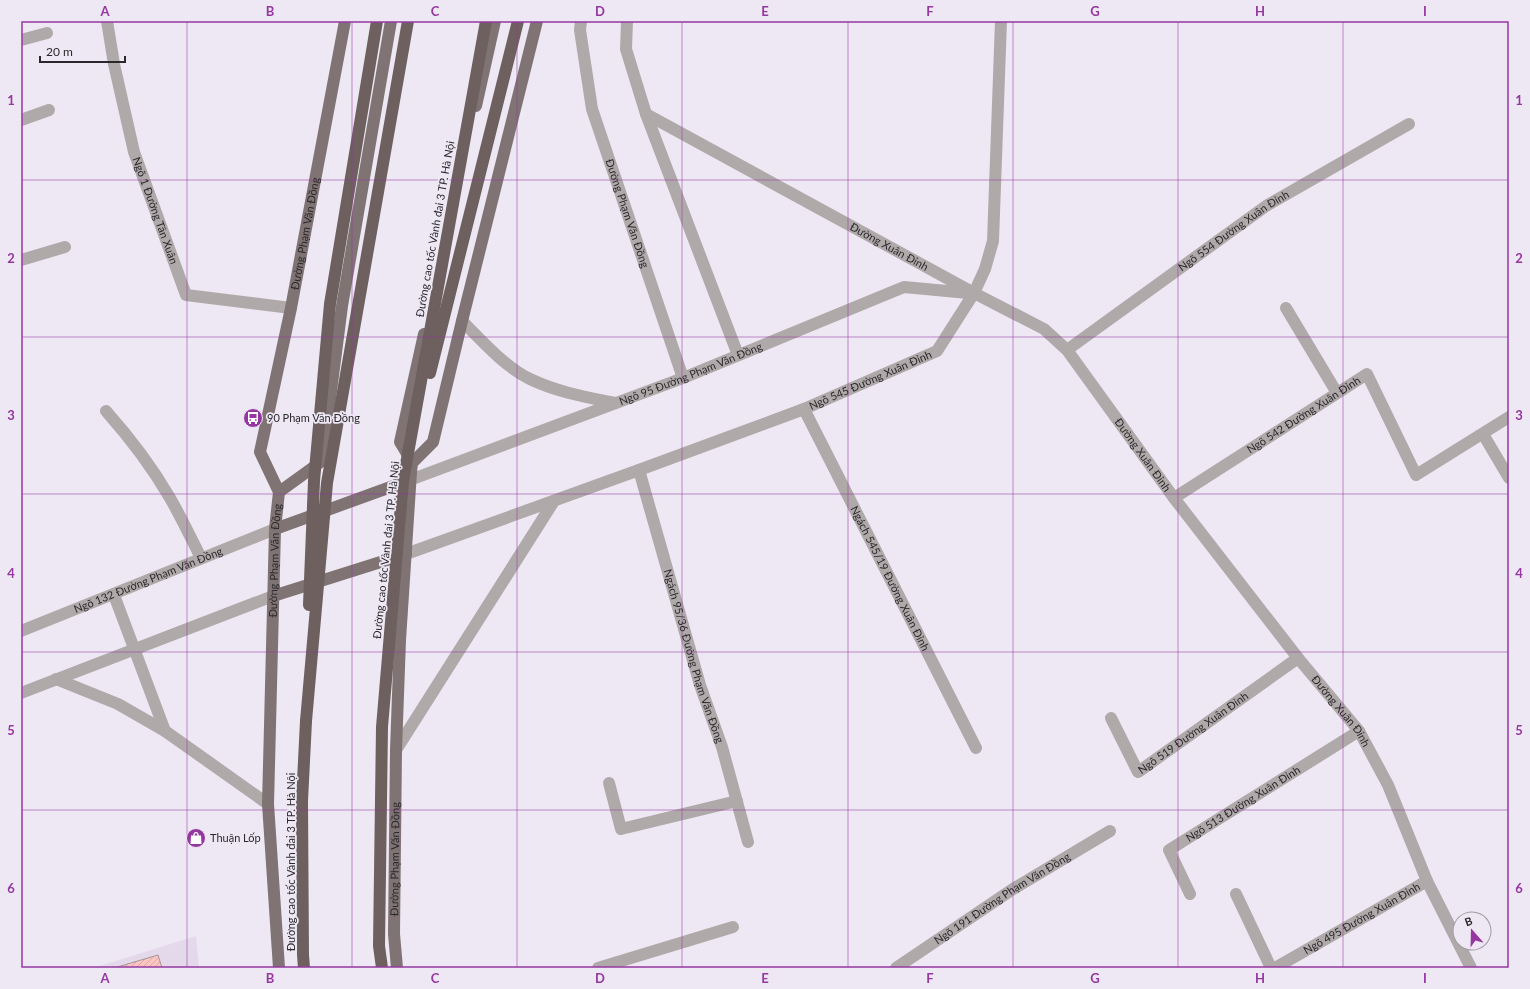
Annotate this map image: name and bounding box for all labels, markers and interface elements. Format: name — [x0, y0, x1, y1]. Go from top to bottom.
text: A — [99, 3, 110, 19]
text: B — [266, 3, 275, 19]
text: C — [431, 3, 440, 19]
text: D — [595, 3, 605, 19]
text: E — [761, 3, 769, 19]
text: F — [926, 3, 934, 19]
text: G — [1090, 3, 1100, 19]
text: H — [1255, 3, 1265, 19]
text: I — [1423, 3, 1427, 19]
scale bar — [40, 38, 125, 64]
text: 20 m — [46, 44, 73, 59]
text: 1 — [7, 92, 15, 108]
text: 1 — [1515, 92, 1523, 108]
street label: Đường cao tốc Vành đai 3 TP. Hà Nội — [413, 139, 456, 318]
street label: Ngõ 1 Đường Tân Xuân — [130, 155, 181, 266]
street label: Đường Phạm Văn Đồng — [603, 157, 652, 269]
street label: Đường Phạm Văn Đồng — [288, 176, 322, 291]
street label: Ngõ 554 Đường Xuân Đỉnh — [1175, 187, 1291, 273]
street label: Đường Xuân Đỉnh — [848, 220, 931, 273]
text: 2 — [7, 250, 15, 266]
text: 2 — [1515, 250, 1523, 266]
street label: Ngõ 95 Đường Phạm Văn Đồng — [617, 339, 764, 407]
street label: Ngõ 545 Đường Xuân Đỉnh — [807, 347, 933, 412]
street label: Ngõ 542 Đường Xuân Đỉnh — [1244, 373, 1362, 456]
text: 3 — [7, 407, 15, 423]
bus stop icon: 90 Phạm Văn Đồng — [242, 407, 264, 429]
text: 3 — [1515, 407, 1523, 423]
place label: 90 Phạm Văn Đồng — [267, 411, 360, 424]
street label: Đường Xuân Đỉnh — [1112, 415, 1174, 494]
street label: Đường cao tốc Vành đai 3 TP. Hà Nội — [370, 460, 401, 639]
street label: Đường Phạm Văn Đồng — [266, 503, 284, 618]
street label: Ngách 545/19 Đường Xuân Đỉnh — [848, 504, 933, 653]
street label: Ngõ 132 Đường Phạm Văn Đồng — [72, 544, 224, 615]
text: 4 — [7, 565, 15, 581]
text: 4 — [1515, 565, 1523, 581]
street label: Ngách 95/36 Đường Phạm Văn Đồng — [661, 568, 727, 745]
street label: Đường Xuân Đỉnh — [1309, 672, 1373, 749]
street label: Ngõ 519 Đường Xuân Đỉnh — [1135, 689, 1250, 776]
text: 5 — [7, 722, 15, 738]
text: 5 — [1515, 722, 1523, 738]
street label: Ngõ 513 Đường Xuân Đỉnh — [1183, 763, 1302, 844]
street label: Đường cao tốc Vành đai 3 TP. Hà Nội — [284, 772, 297, 951]
street label: Đường Phạm Văn Đồng — [387, 802, 401, 916]
shop icon: Thuận Lốp — [185, 827, 207, 849]
place label: Thuận Lốp — [210, 831, 261, 844]
street label: Ngõ 191 Đường Phạm Văn Đồng — [931, 849, 1072, 946]
street label: Ngõ 495 Đường Xuân Đỉnh — [1301, 879, 1422, 956]
text: 6 — [7, 880, 15, 896]
text: 6 — [1515, 880, 1523, 896]
north arrow — [1452, 911, 1492, 951]
text: B — [1463, 914, 1474, 928]
text: A — [99, 970, 110, 986]
text: B — [266, 970, 275, 986]
text: C — [431, 970, 440, 986]
text: D — [595, 970, 605, 986]
text: E — [761, 970, 769, 986]
text: F — [926, 970, 934, 986]
text: G — [1090, 970, 1100, 986]
text: H — [1255, 970, 1265, 986]
text: I — [1423, 970, 1427, 986]

